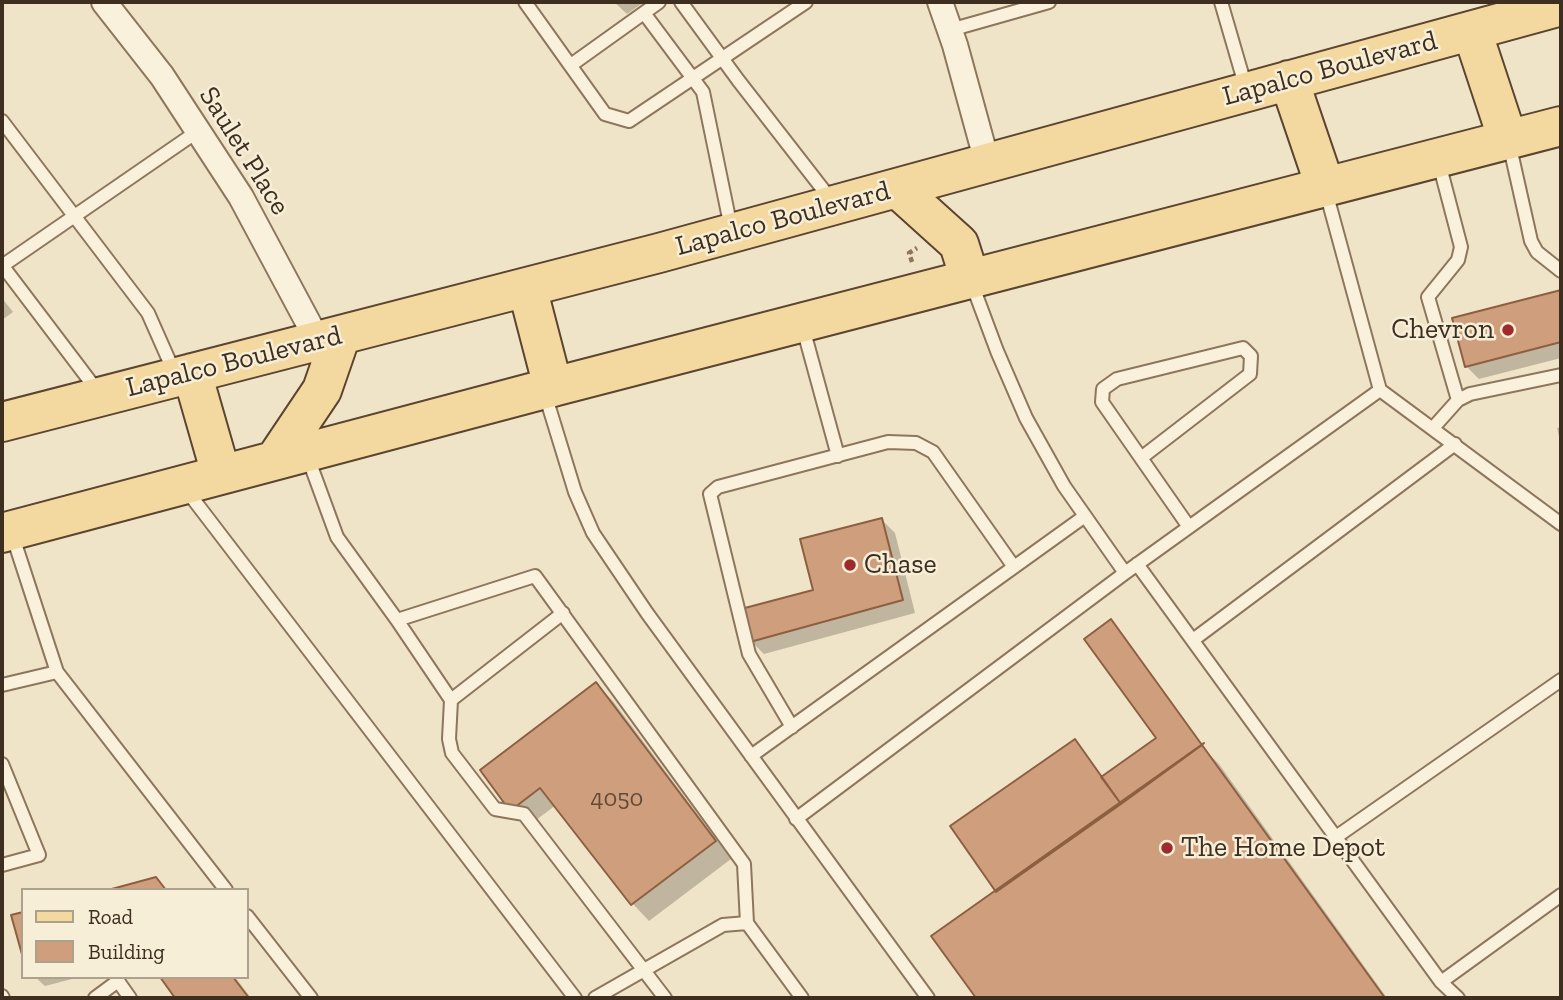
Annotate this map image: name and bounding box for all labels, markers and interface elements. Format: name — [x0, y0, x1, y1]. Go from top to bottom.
street label: Lapalco Boulevard — [1219, 24, 1441, 114]
street label: Saulet Place — [191, 81, 297, 221]
street label: Lapalco Boulevard — [672, 174, 894, 264]
place label: Chevron — [1391, 313, 1494, 347]
street label: Lapalco Boulevard — [123, 319, 345, 405]
marker: Chevron — [1500, 322, 1516, 338]
place label: Chase — [864, 548, 937, 582]
marker: Chase — [842, 557, 858, 573]
house number: 4050 — [591, 785, 643, 813]
place label: The Home Depot — [1181, 831, 1385, 865]
marker: The Home Depot — [1159, 840, 1175, 856]
legend — [21, 888, 248, 979]
text: Road — [88, 904, 133, 929]
text: Building — [88, 939, 165, 964]

